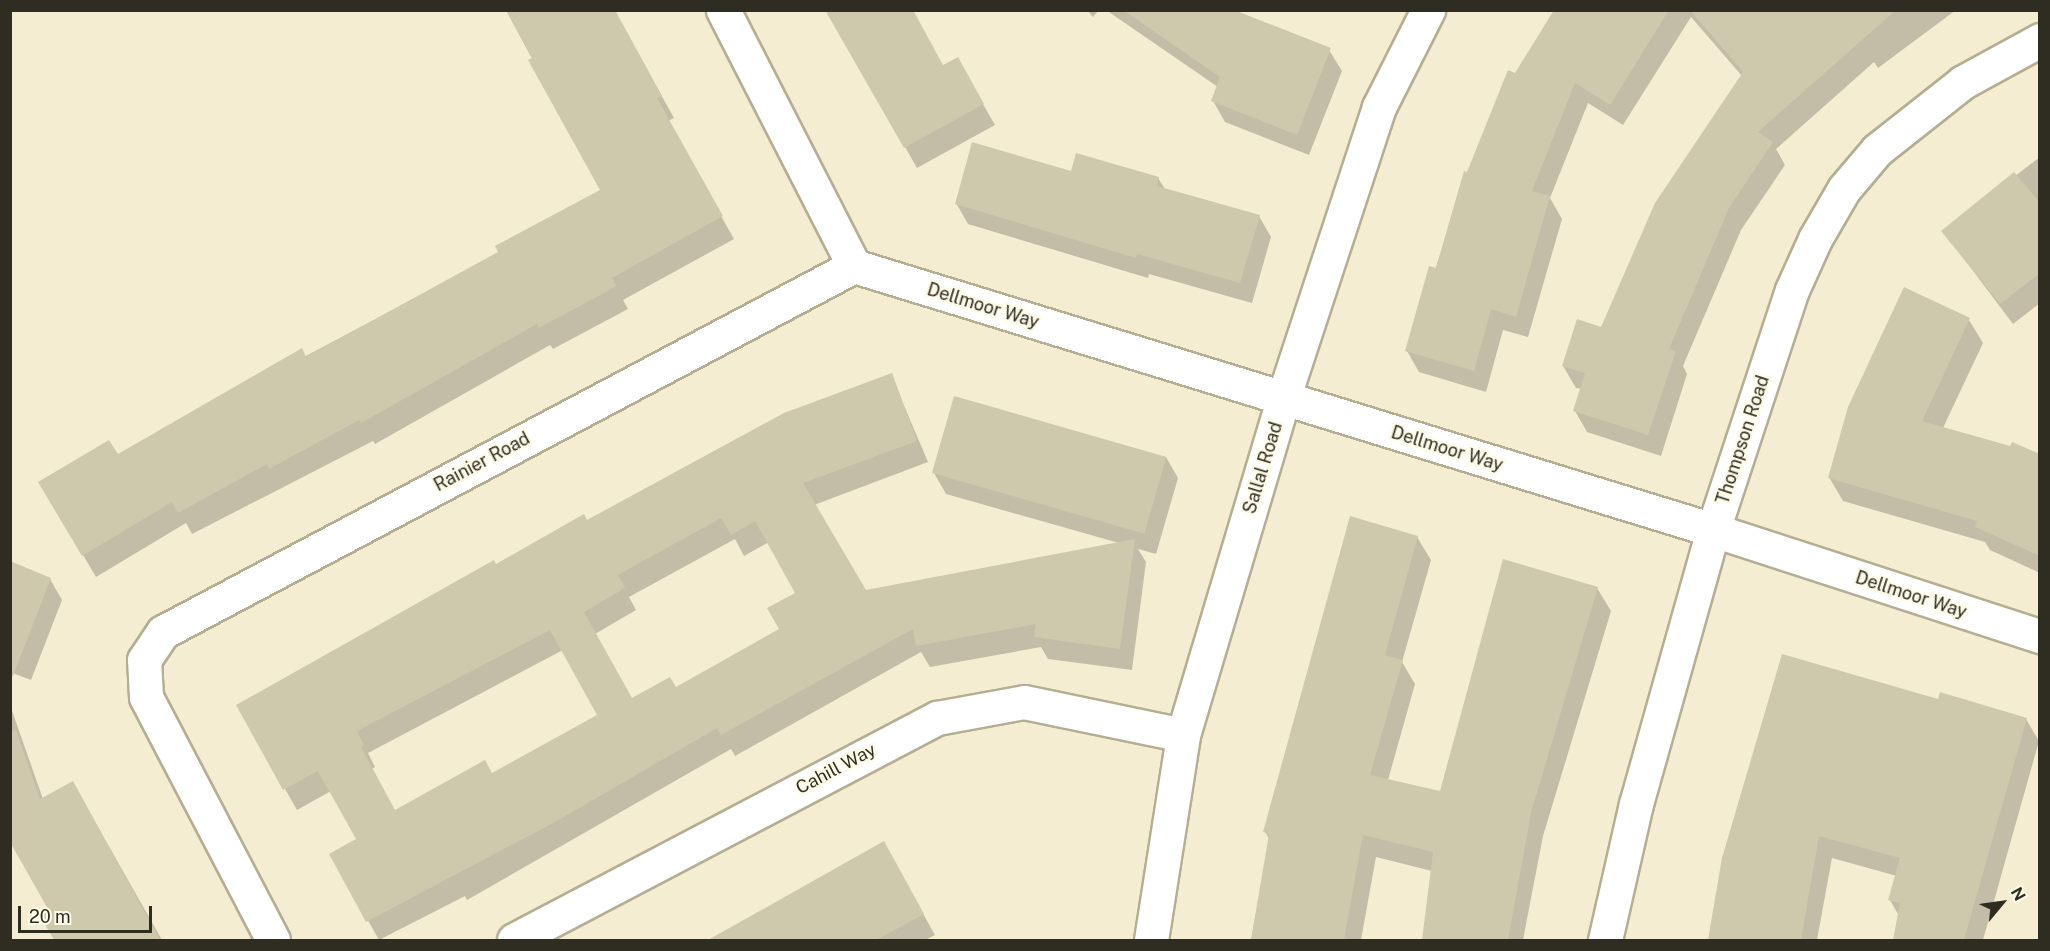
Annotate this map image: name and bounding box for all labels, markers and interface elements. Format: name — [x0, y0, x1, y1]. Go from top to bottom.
street label: Dellmoor Way — [924, 279, 1042, 333]
street label: Thompson Road — [1712, 373, 1774, 507]
street label: Sallal Road — [1239, 419, 1287, 517]
street label: Dellmoor Way — [1388, 422, 1506, 476]
street label: Rainier Road — [430, 428, 534, 496]
street label: Dellmoor Way — [1852, 567, 1970, 623]
street label: Cahill Way — [792, 739, 880, 799]
north arrow — [1972, 873, 2032, 933]
text: N — [2007, 884, 2030, 904]
scale bar — [21, 894, 154, 932]
text: 20 m — [29, 906, 71, 927]

